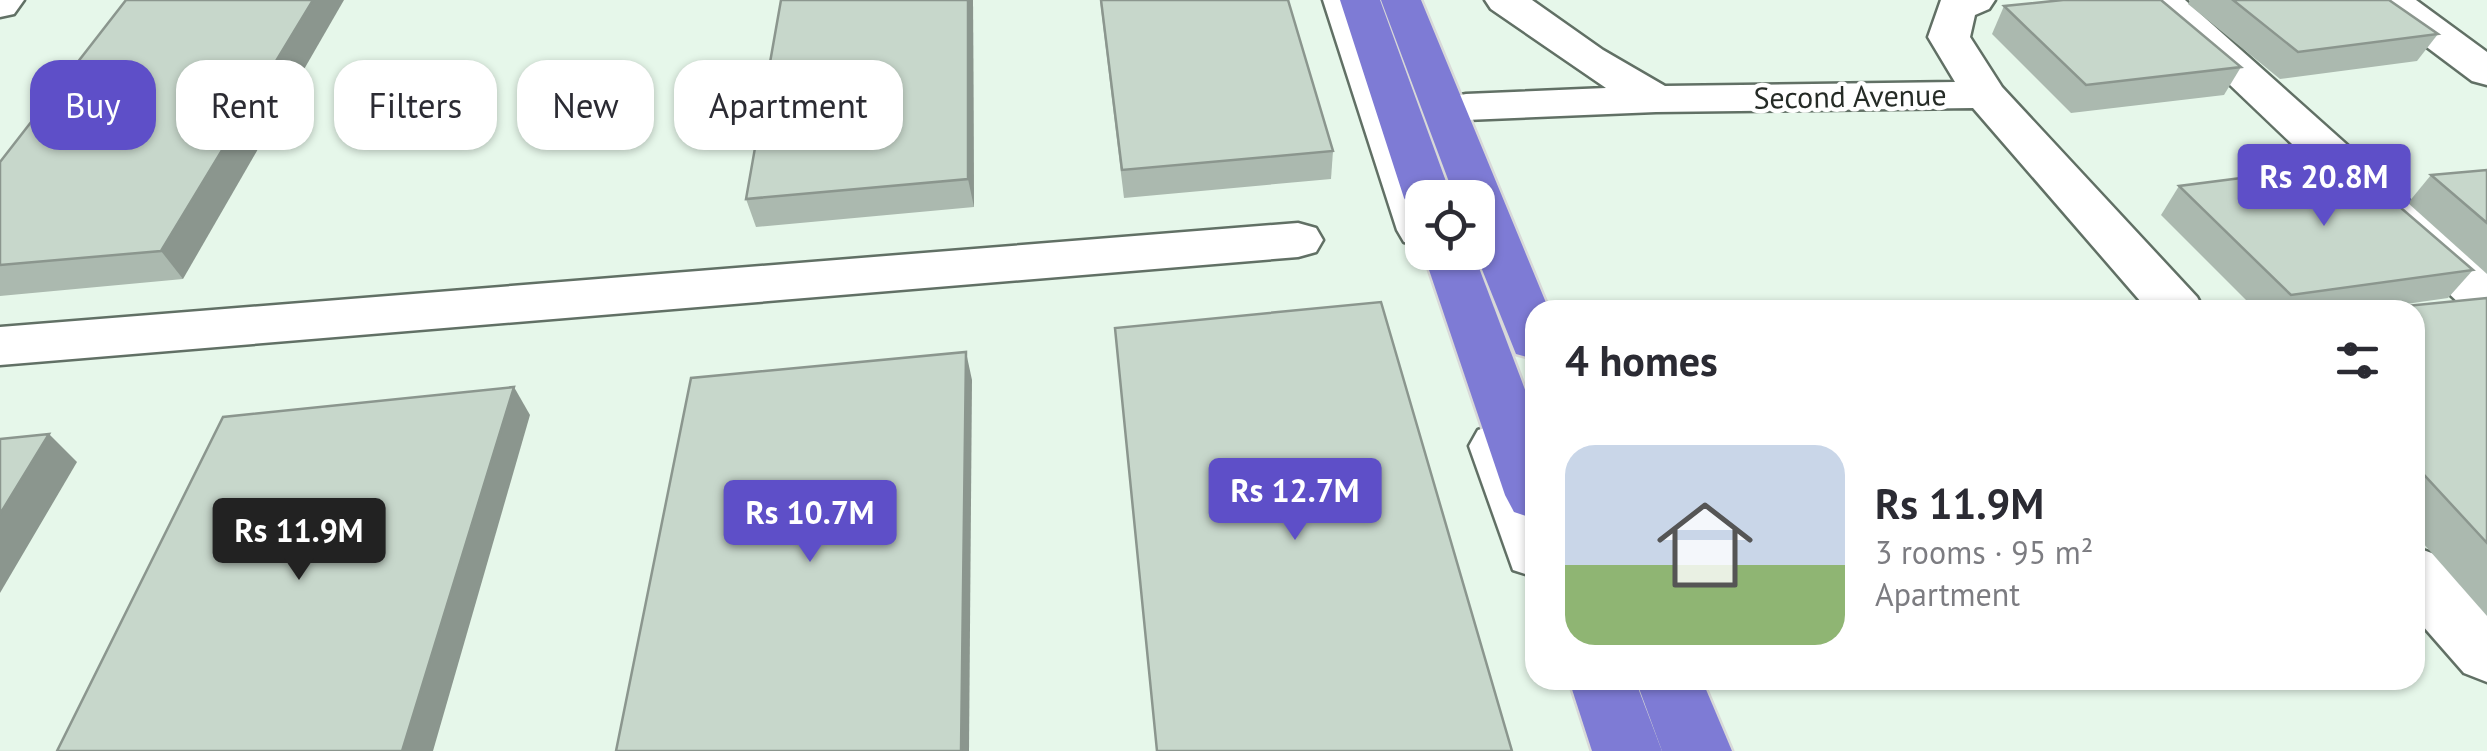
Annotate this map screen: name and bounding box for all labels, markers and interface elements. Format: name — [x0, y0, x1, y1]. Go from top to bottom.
chip: Buy — [30, 60, 156, 150]
chip: Rent — [176, 60, 314, 150]
chip: Filters — [334, 60, 497, 150]
chip: New — [517, 60, 654, 150]
chip: Apartment — [674, 60, 903, 150]
street label: Second Avenue — [1753, 74, 1947, 117]
pin: Rs 20.8M — [2221, 144, 2427, 229]
text: Rs 20.8M — [2260, 155, 2388, 197]
map controls — [1405, 180, 1495, 270]
button: locate — [1405, 180, 1495, 270]
text: 4 homes — [1565, 333, 1718, 388]
icon: filters — [2330, 333, 2385, 388]
pin: Rs 12.7M — [1192, 458, 1398, 543]
text: Rs 12.7M — [1231, 469, 1359, 511]
text: Rs 11.9M — [1875, 476, 2044, 531]
pin: Rs 10.7M — [707, 480, 913, 565]
icon: home — [1645, 485, 1765, 605]
text: Rs 10.7M — [746, 491, 874, 533]
pin: Rs 11.9M — [196, 498, 402, 583]
text: Rs 11.9M — [235, 509, 363, 551]
text: 3 rooms · 95 m² — [1875, 531, 2093, 573]
text: Apartment — [1875, 573, 2020, 615]

